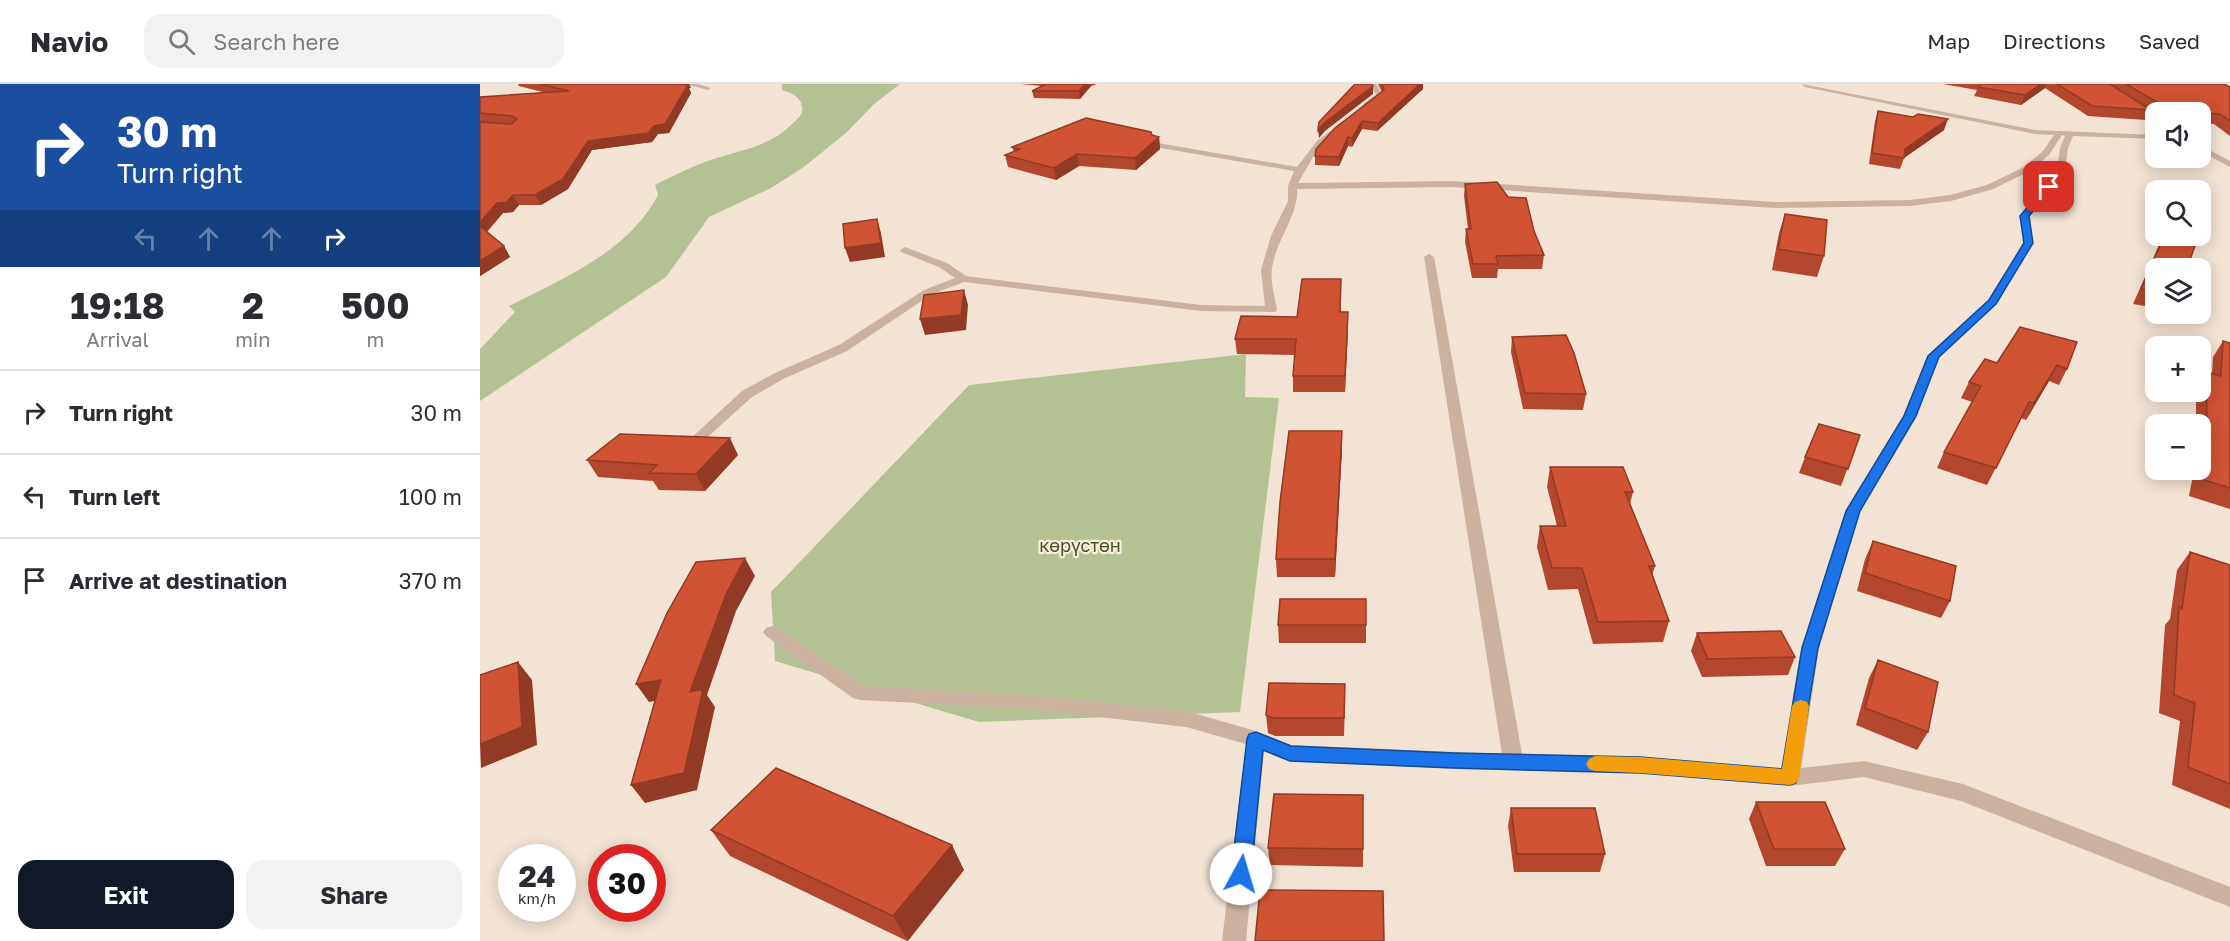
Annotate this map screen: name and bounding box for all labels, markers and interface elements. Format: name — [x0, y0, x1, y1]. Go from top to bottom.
search box — [144, 14, 564, 68]
text: Navio — [30, 25, 108, 58]
icon: search — [165, 25, 198, 58]
text: Search here — [213, 28, 339, 55]
text: Map — [1927, 28, 1970, 54]
text: Directions — [2003, 28, 2106, 54]
text: Saved — [2139, 28, 2200, 54]
map controls — [2145, 102, 2211, 480]
button: sound — [2145, 102, 2211, 168]
text: 30 m — [117, 106, 217, 156]
icon: right — [18, 108, 96, 186]
text: Turn right — [117, 157, 243, 189]
pin — [2023, 161, 2074, 212]
icon: arrive — [2032, 170, 2065, 203]
button: search — [2145, 180, 2211, 246]
icon: left — [129, 222, 162, 255]
icon: ahead — [192, 222, 225, 255]
icon: ahead — [255, 222, 288, 255]
icon: right — [318, 222, 351, 255]
button: layers — [2145, 258, 2211, 324]
text: 19:18 — [70, 284, 165, 327]
text: 2 — [242, 284, 264, 327]
text: 500 — [341, 284, 410, 327]
text: Arrival — [86, 327, 149, 351]
text: min — [235, 327, 271, 351]
text: m — [366, 327, 384, 351]
button: + — [2145, 336, 2211, 402]
icon: right — [18, 396, 51, 429]
text: Turn right — [69, 399, 173, 426]
text: 30 m — [411, 399, 462, 426]
button: − — [2145, 414, 2211, 480]
icon: left — [18, 480, 51, 513]
text: Turn left — [69, 483, 160, 510]
text: 100 m — [399, 483, 462, 510]
park label: көрүстөн — [1039, 534, 1121, 556]
icon: arrive — [18, 564, 51, 597]
text: Arrive at destination — [69, 567, 287, 594]
text: 370 m — [399, 567, 462, 594]
position arrow — [1209, 842, 1273, 906]
speed limit sign: 30 — [588, 844, 666, 922]
text: 24 — [518, 858, 556, 894]
button: Exit — [18, 860, 234, 929]
button: Share — [246, 860, 462, 929]
text: km/h — [518, 889, 556, 907]

